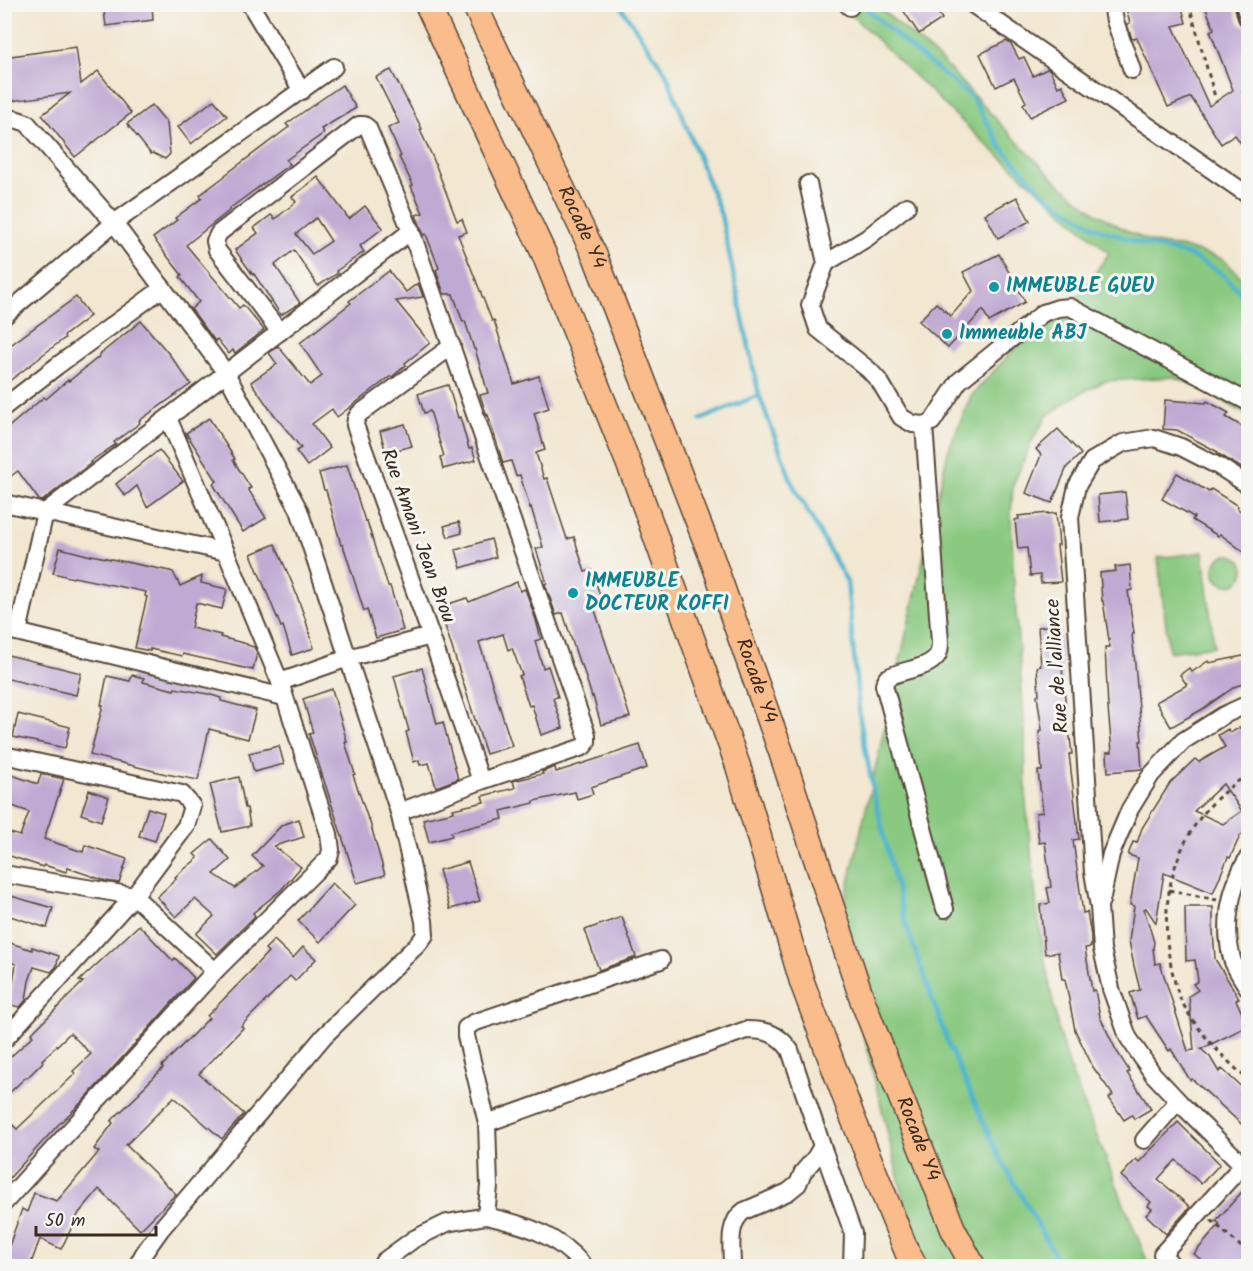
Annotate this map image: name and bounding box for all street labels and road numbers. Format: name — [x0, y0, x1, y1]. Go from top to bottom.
street label: Rocade Y4 — [548, 181, 615, 274]
street label: Rue Amani Jean Brou — [371, 444, 464, 628]
street label: Rue de l'alliance — [1037, 598, 1079, 734]
street label: Rocade Y4 — [726, 634, 786, 728]
street label: Rocade Y4 — [886, 1092, 949, 1186]

